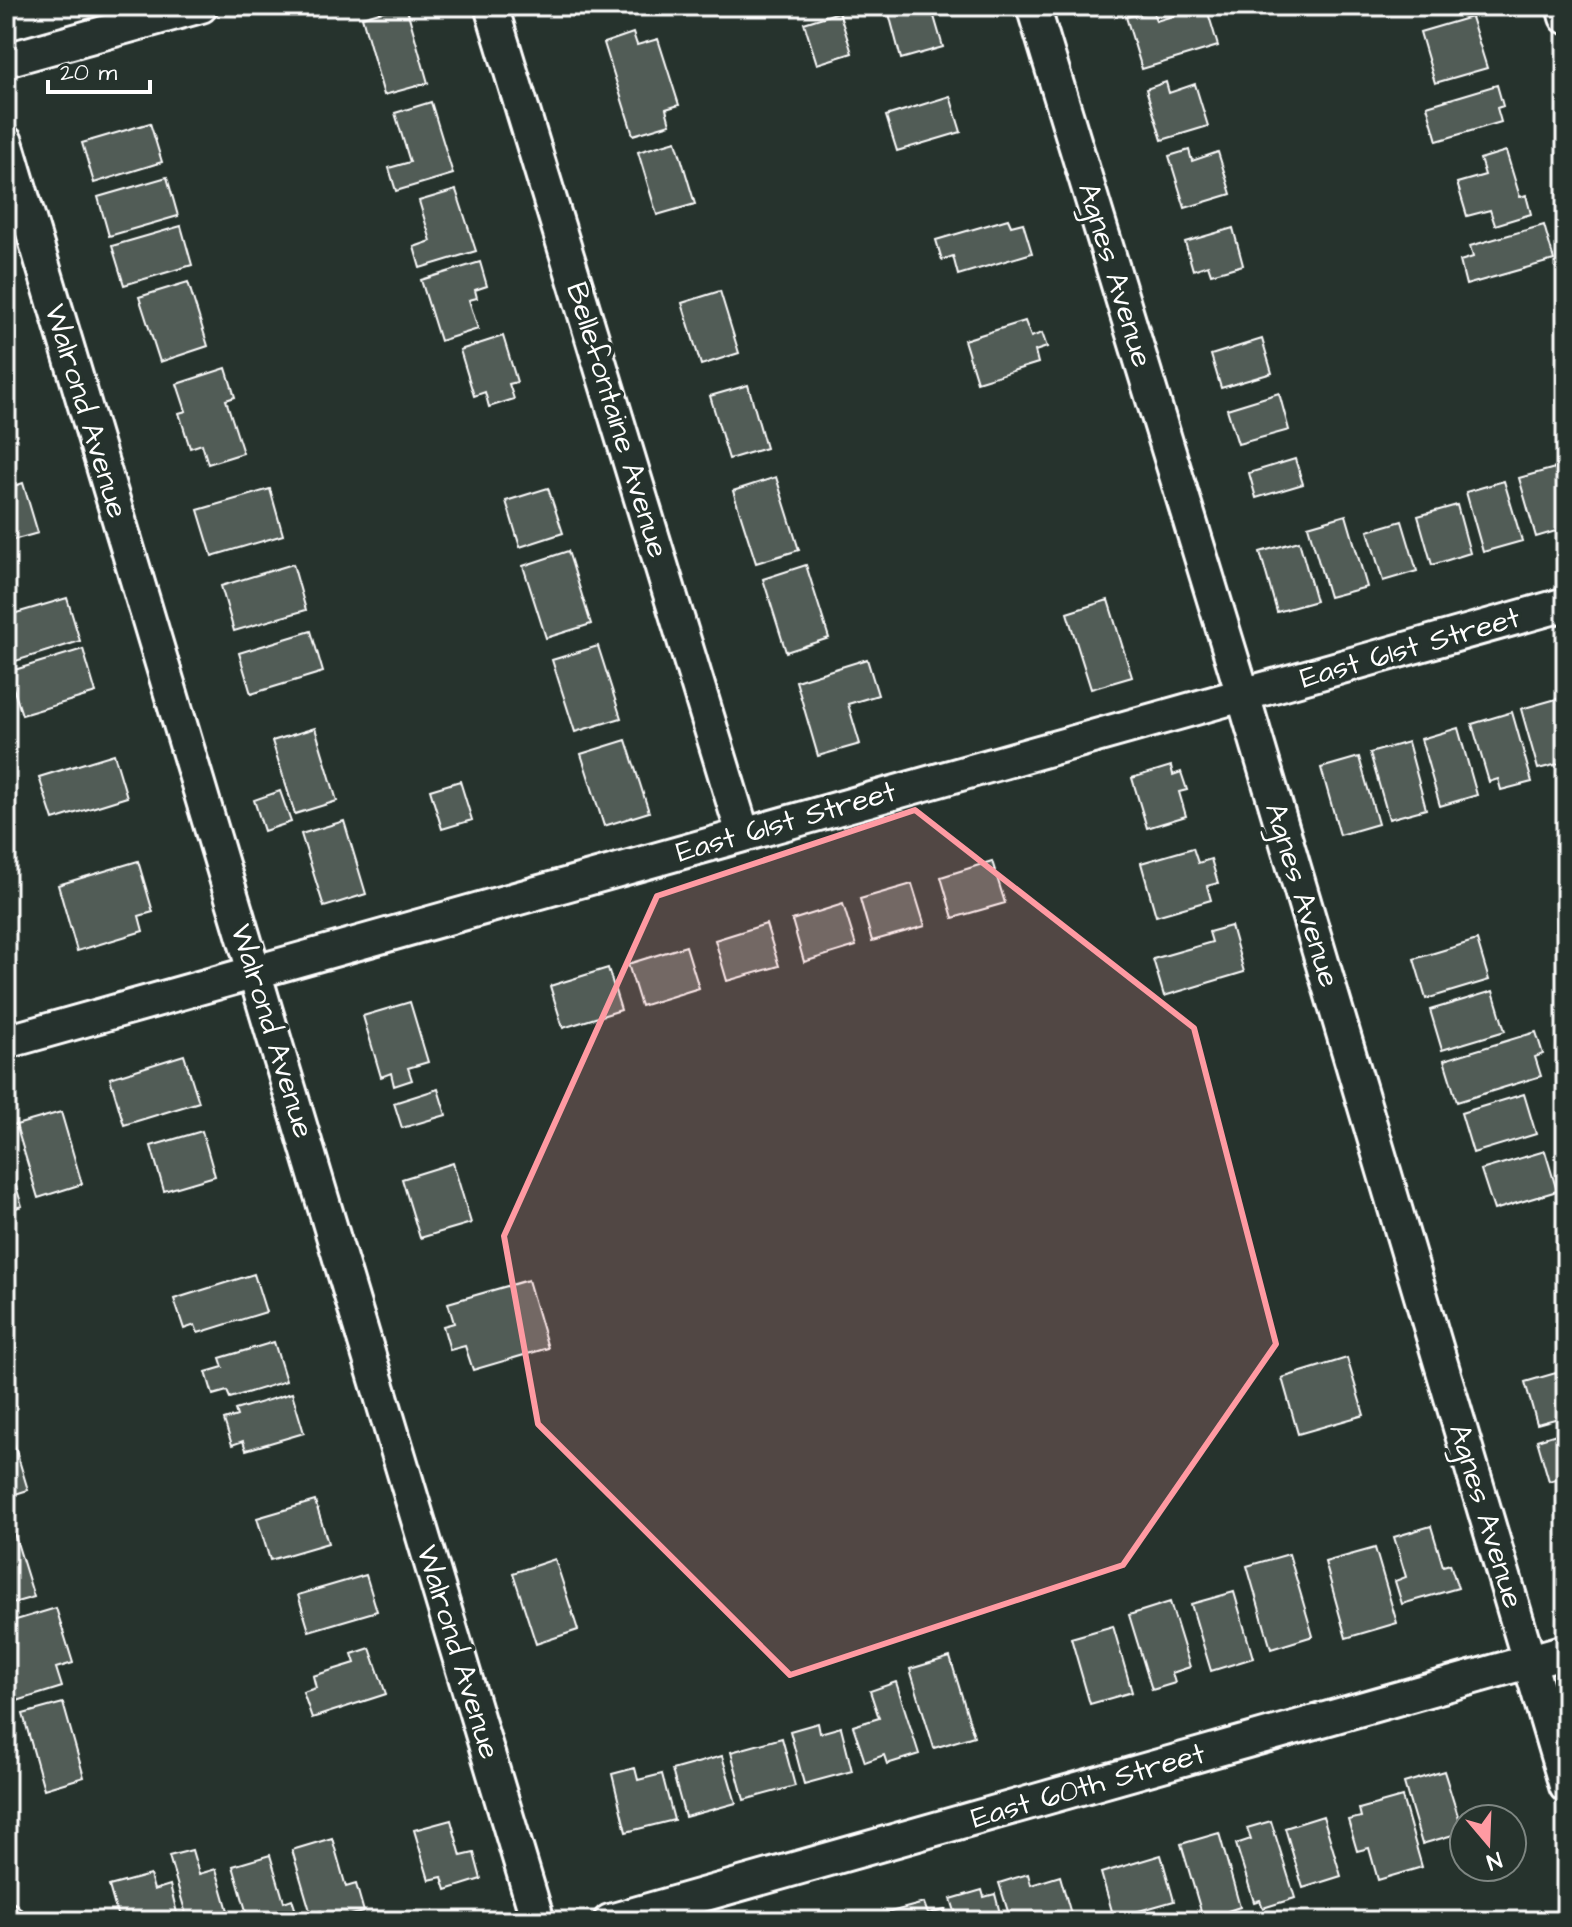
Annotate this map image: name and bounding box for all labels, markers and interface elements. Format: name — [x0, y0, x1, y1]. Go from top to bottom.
scale bar — [48, 44, 150, 94]
text: 20 m — [60, 56, 117, 90]
street label: Agnes Avenue — [1066, 178, 1163, 373]
street label: Bellefontaine Avenue — [555, 277, 679, 563]
street label: Walrond Avenue — [34, 299, 138, 523]
street label: East 61st Street — [1295, 597, 1525, 699]
street label: East 61st Street — [671, 771, 901, 873]
street label: Agnes Avenue — [1253, 798, 1350, 993]
street label: Walrond Avenue — [220, 919, 324, 1143]
street label: Agnes Avenue — [1437, 1419, 1534, 1614]
street label: Walrond Avenue — [406, 1540, 510, 1764]
street label: East 60th Street — [966, 1733, 1210, 1839]
north arrow — [1448, 1803, 1528, 1883]
text: N — [1482, 1844, 1506, 1877]

